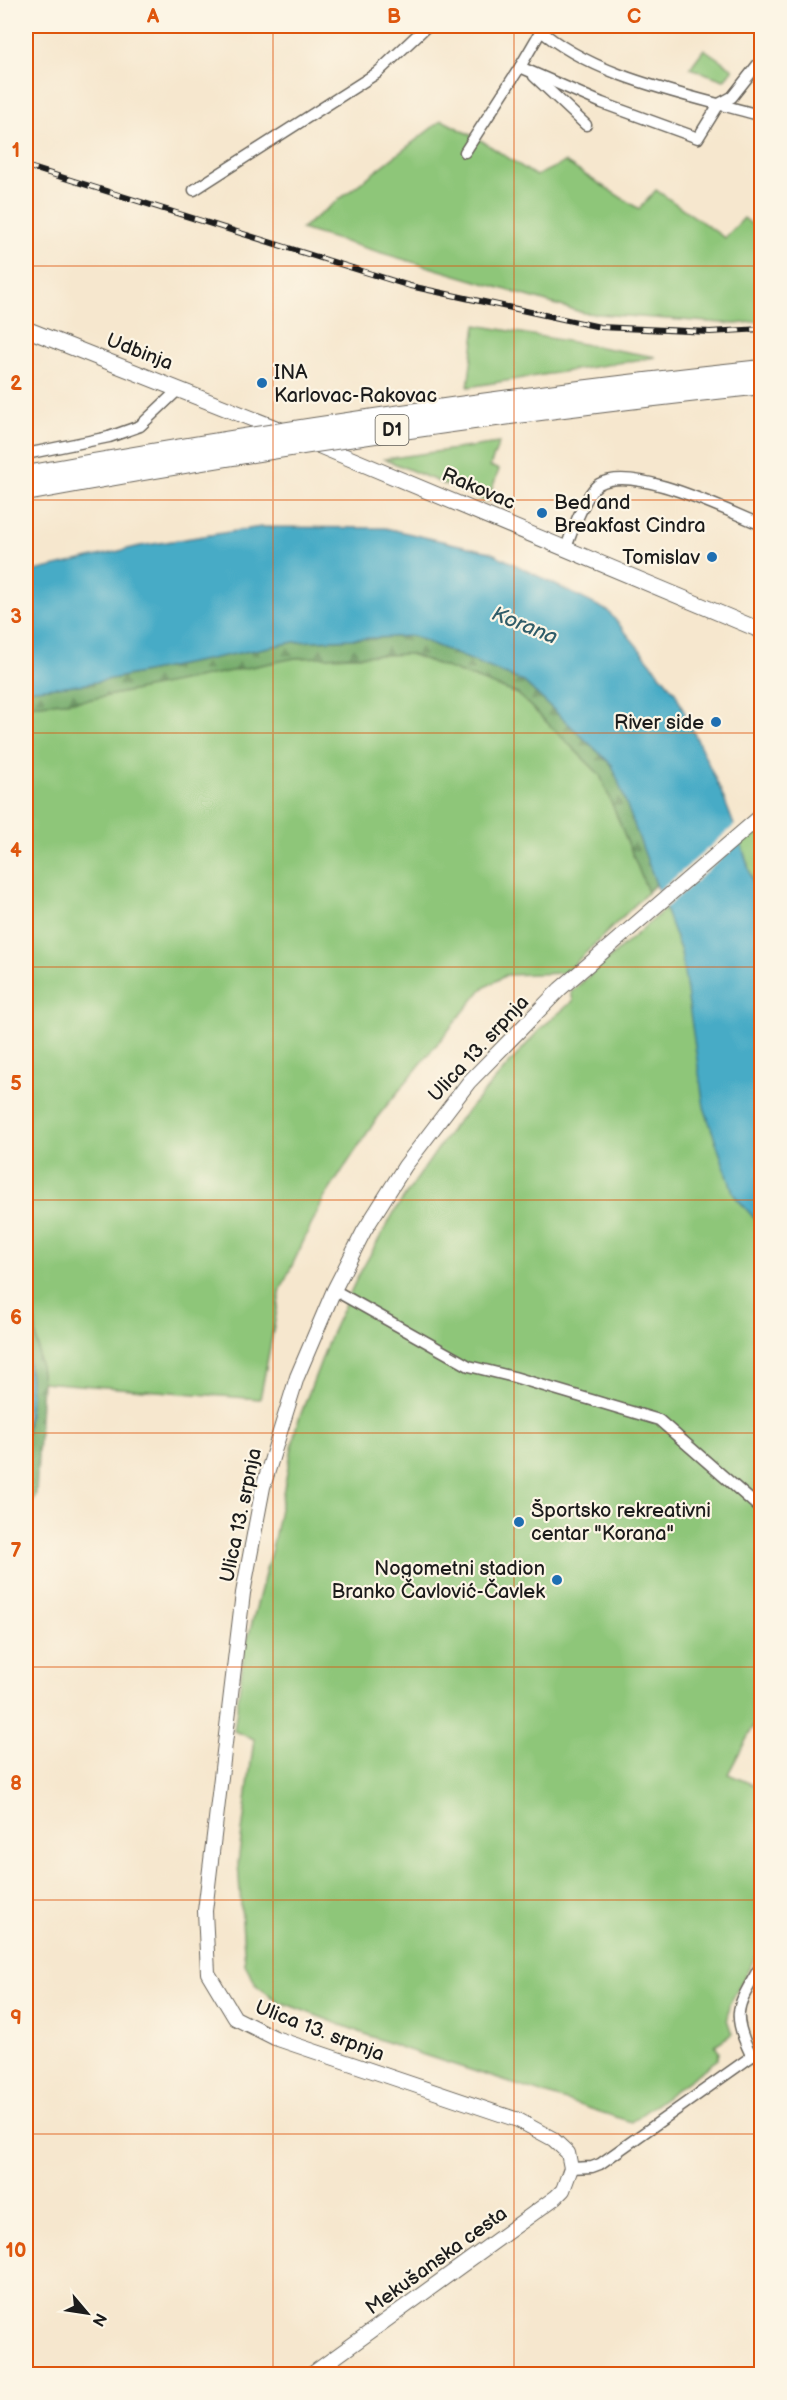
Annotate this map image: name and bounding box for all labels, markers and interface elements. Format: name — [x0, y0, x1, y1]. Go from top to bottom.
text: A — [146, 5, 160, 29]
text: B — [387, 5, 401, 29]
text: C — [627, 5, 641, 29]
text: 1 — [12, 139, 20, 163]
street label: Udbinja — [103, 328, 176, 376]
place label: INA Karlovac-Rakovac — [274, 361, 437, 408]
text: 2 — [10, 372, 22, 396]
marker: INA Karlovac-Rakovac — [255, 376, 269, 390]
road number: D1 — [376, 415, 408, 445]
street label: Rakovac — [438, 463, 519, 515]
place label: Bed and Breakfast Cindra — [554, 491, 705, 538]
marker: Bed and Breakfast Cindra — [535, 506, 549, 520]
place label: Tomislav — [622, 546, 700, 570]
marker: Tomislav — [705, 550, 719, 564]
water label: Korana — [488, 601, 561, 650]
text: 3 — [10, 605, 22, 629]
place label: River side — [614, 711, 704, 735]
marker: River side — [709, 715, 723, 729]
text: 4 — [10, 839, 22, 863]
street label: Ulica 13. srpnja — [423, 991, 534, 1107]
text: 5 — [10, 1072, 22, 1096]
text: 6 — [10, 1306, 22, 1330]
street label: Ulica 13. srpnja — [215, 1446, 267, 1584]
place label: Športsko rekreativni centar "Korana" — [531, 1498, 711, 1546]
marker: Športsko rekreativni centar "Korana" — [512, 1515, 526, 1529]
text: 7 — [10, 1539, 22, 1563]
place label: Nogometni stadion Branko Čavlović-Čavlek — [332, 1557, 545, 1604]
marker: Nogometni stadion Branko Čavlović-Čavlek — [550, 1573, 564, 1587]
text: 8 — [10, 1772, 22, 1796]
street label: Ulica 13. srpnja — [252, 1995, 388, 2067]
text: 9 — [10, 2006, 22, 2030]
street label: Mekušanska cesta — [361, 2201, 512, 2320]
text: 10 — [6, 2239, 26, 2263]
north arrow — [57, 2283, 117, 2343]
text: N — [88, 2310, 110, 2329]

